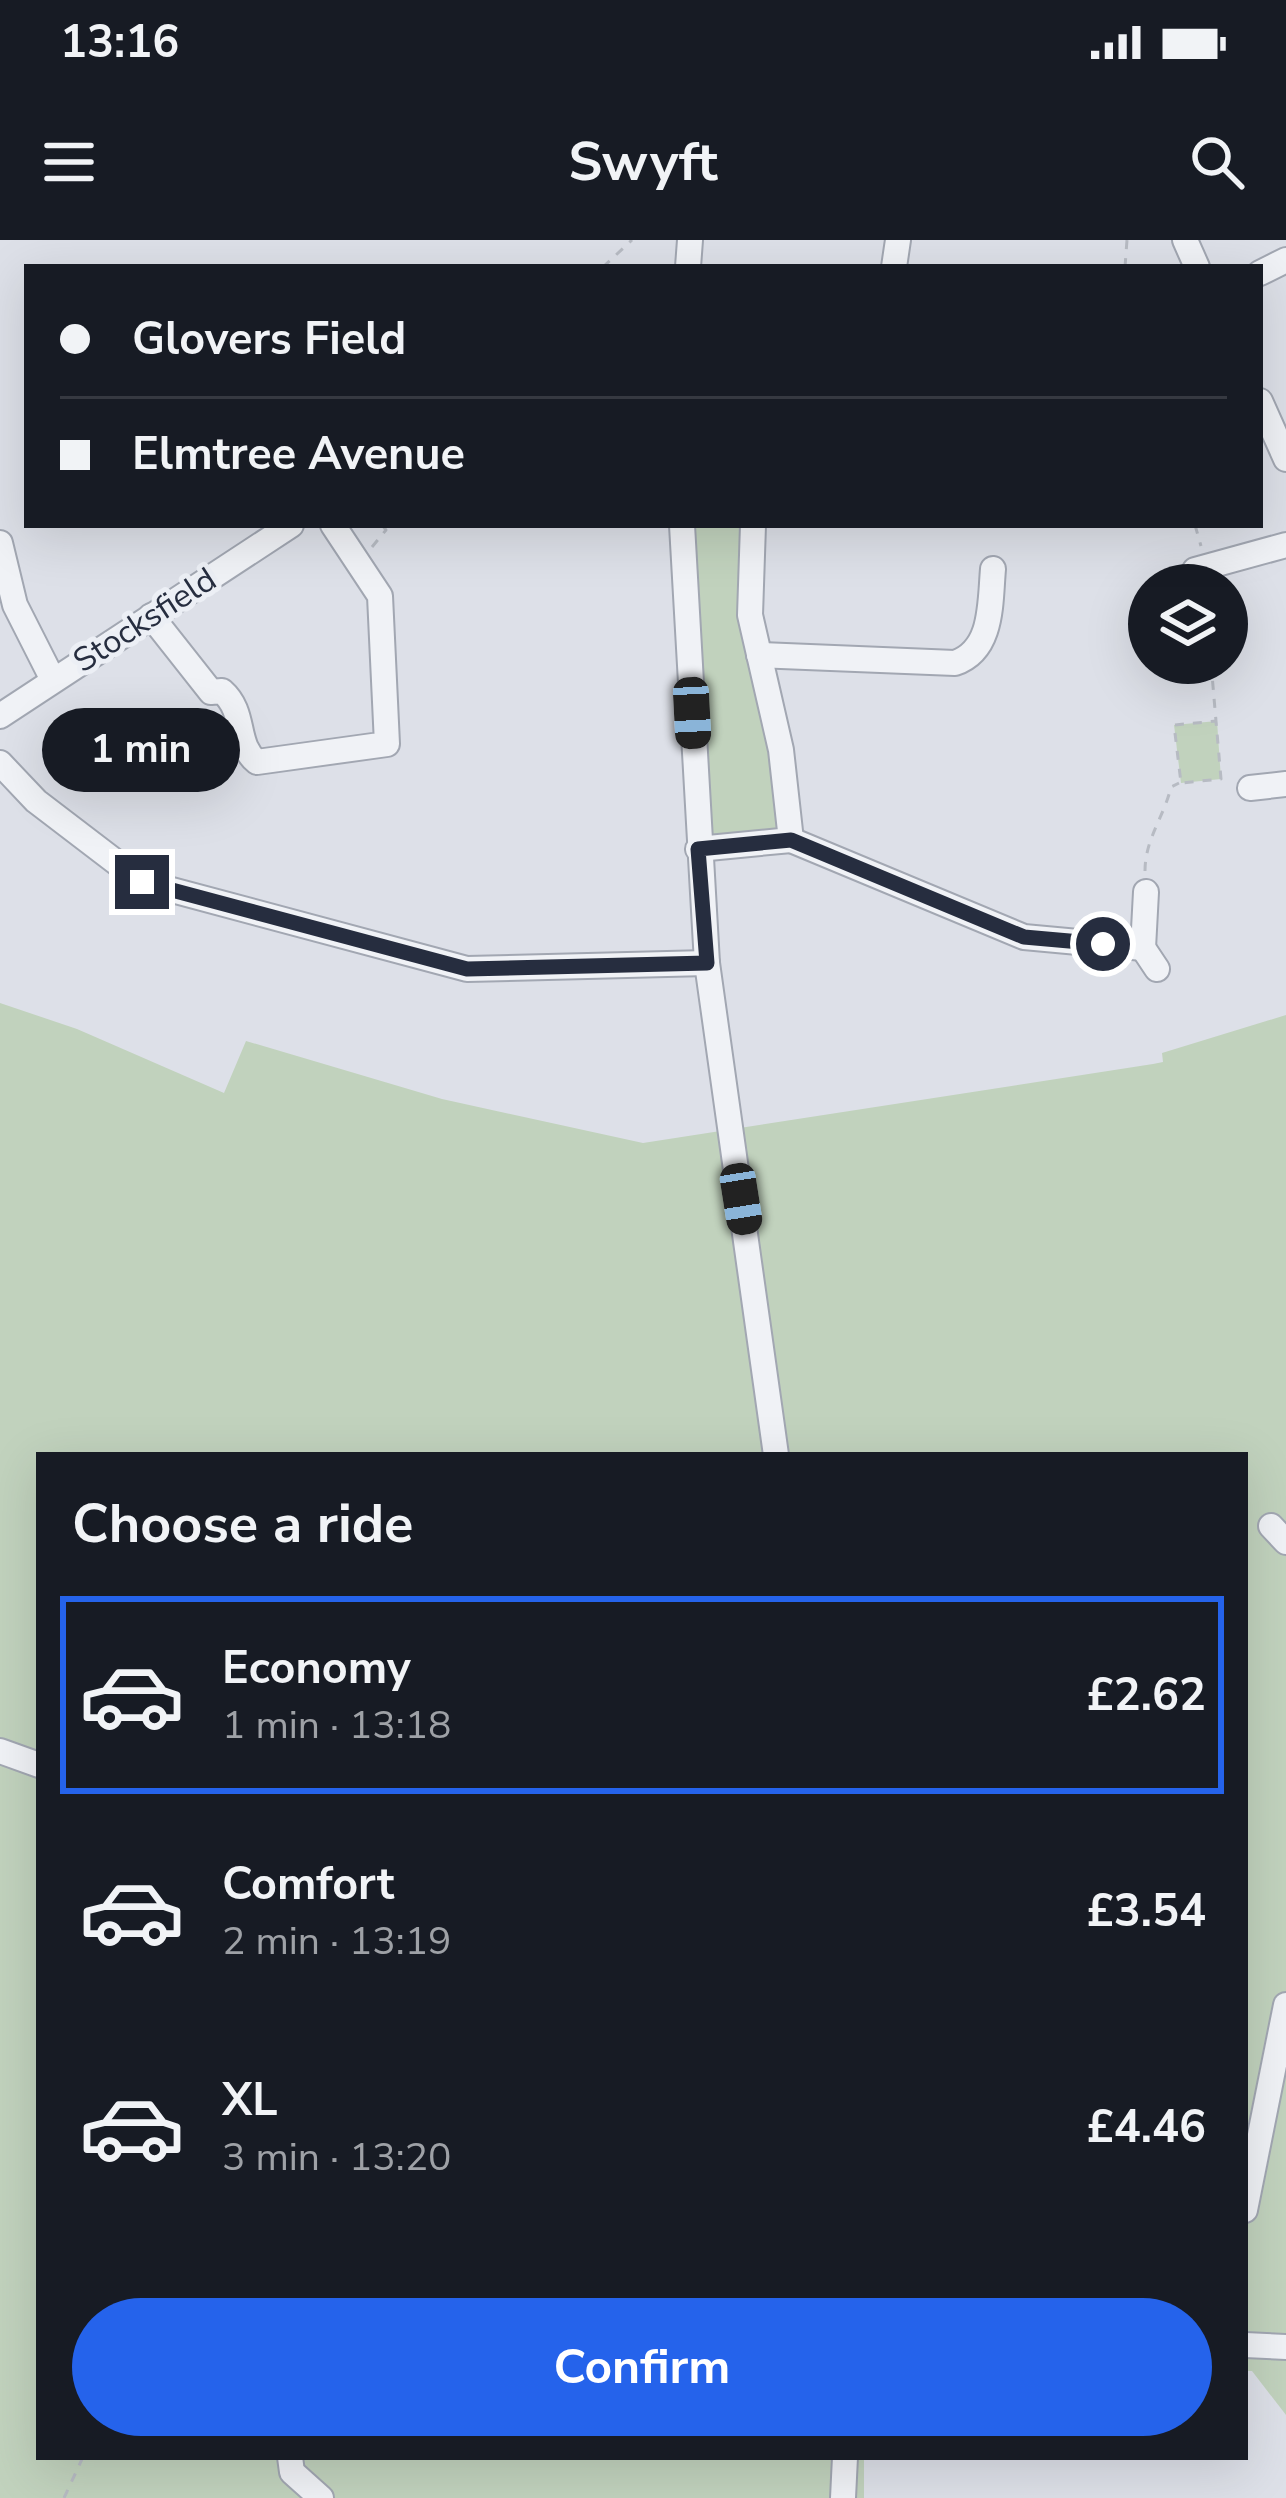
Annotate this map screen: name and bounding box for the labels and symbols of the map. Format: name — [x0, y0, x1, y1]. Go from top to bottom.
street label: Stocksfield — [65, 557, 225, 683]
car — [672, 676, 712, 750]
callout: 1 min — [43, 708, 241, 792]
route end — [115, 855, 169, 909]
route start — [1076, 917, 1130, 971]
car — [718, 1161, 764, 1237]

